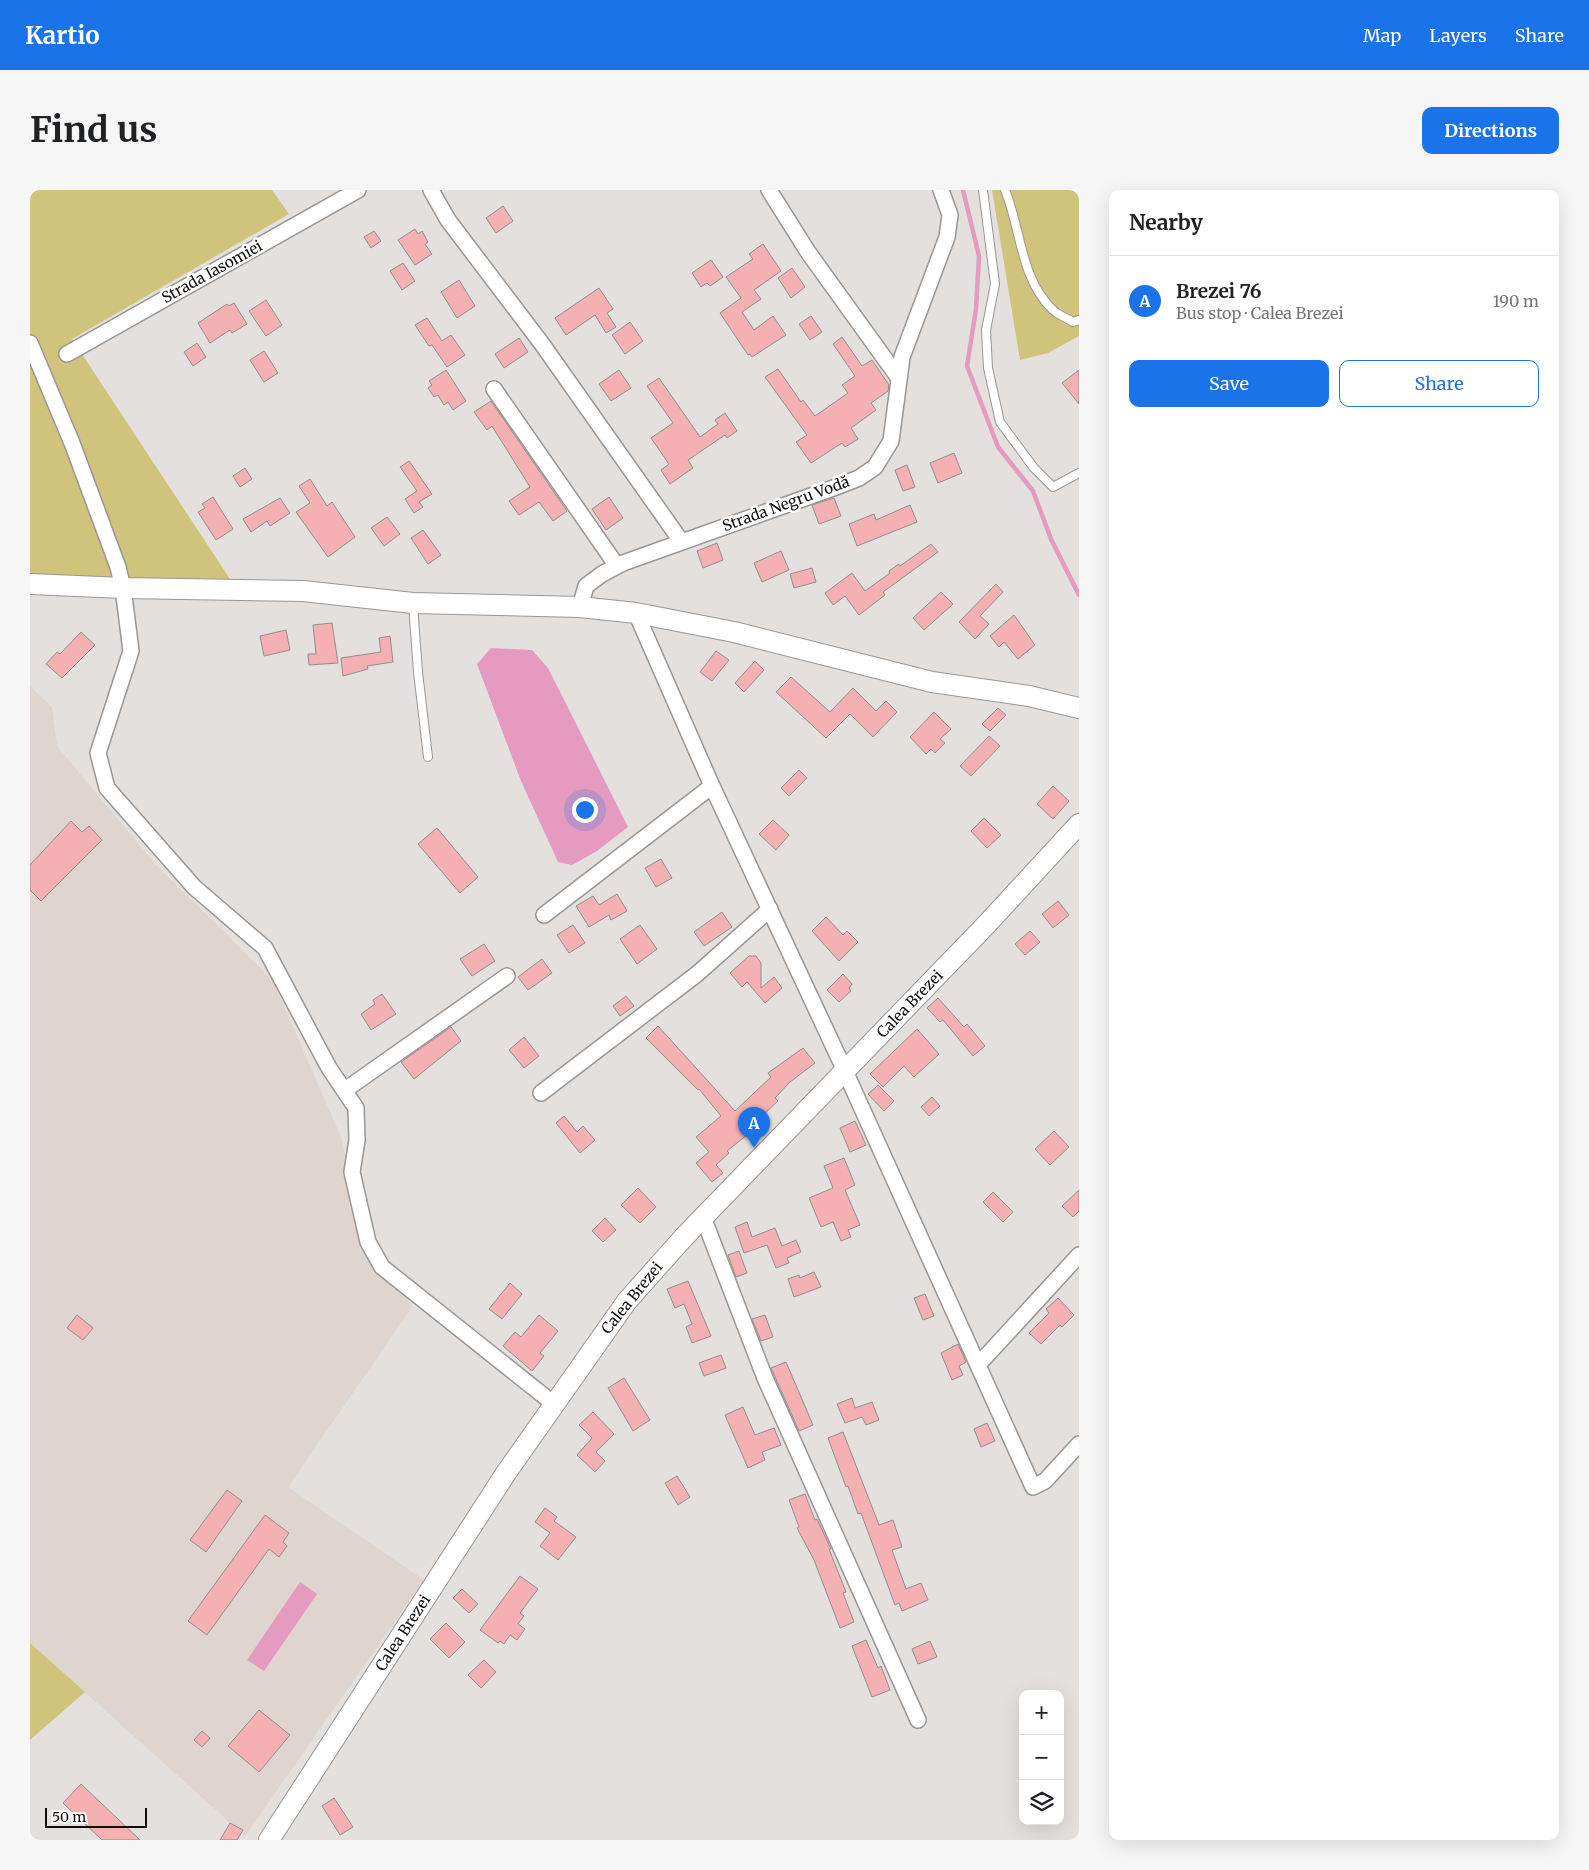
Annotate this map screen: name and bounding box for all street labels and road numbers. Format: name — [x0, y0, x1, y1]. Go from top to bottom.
street label: Strada Iasomiei — [158, 236, 266, 307]
street label: Strada Negru Vodă — [720, 472, 852, 535]
street label: Calea Brezei — [873, 966, 947, 1042]
street label: Calea Brezei — [597, 1258, 666, 1338]
street label: Calea Brezei — [371, 1591, 434, 1674]

